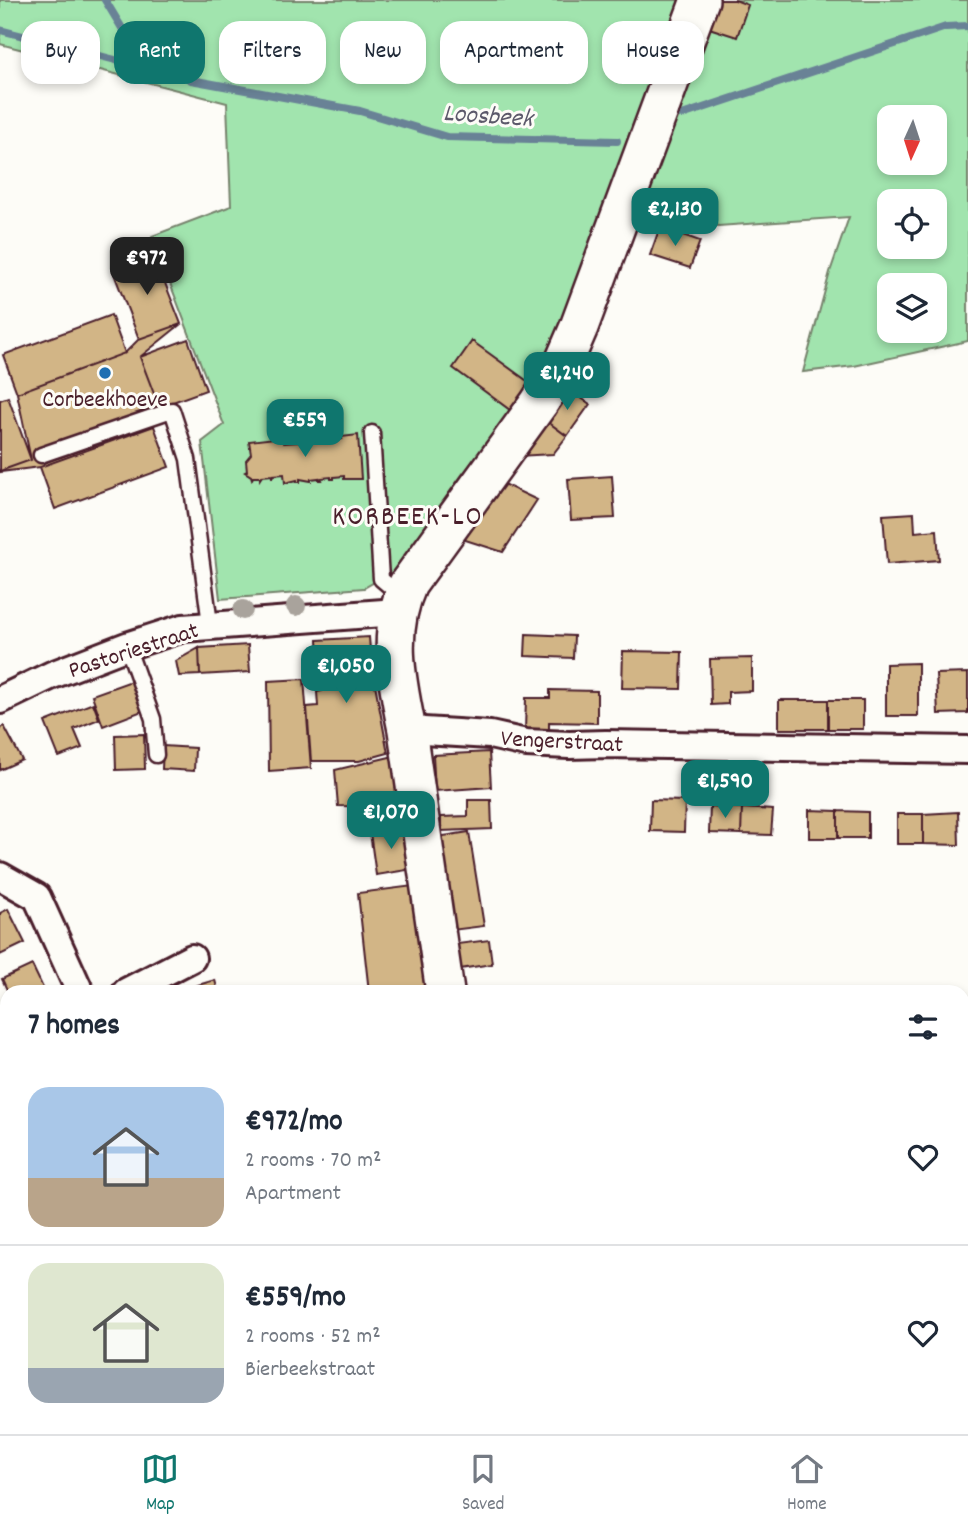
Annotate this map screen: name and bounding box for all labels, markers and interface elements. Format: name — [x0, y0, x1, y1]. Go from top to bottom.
chip: Buy — [21, 21, 100, 84]
chip: Rent — [114, 21, 205, 84]
chip: Filters — [219, 21, 326, 84]
chip: New — [340, 21, 426, 84]
chip: Apartment — [440, 21, 588, 84]
chip: House — [602, 21, 704, 84]
water label: Loosbeek — [442, 96, 536, 139]
north arrow — [877, 105, 947, 175]
map controls — [877, 105, 947, 343]
pin: €2,130 — [618, 188, 732, 248]
button: locate — [877, 189, 947, 259]
text: €2,130 — [647, 194, 703, 227]
pin: €972 — [106, 238, 188, 297]
text: €972 — [126, 243, 168, 276]
button: layers — [877, 273, 947, 343]
pin: €1,240 — [510, 352, 624, 412]
text: €1,240 — [540, 358, 594, 391]
marker: Corbeekhoeve — [97, 365, 113, 381]
place label: Corbeekhoeve — [42, 384, 168, 418]
pin: €559 — [264, 400, 346, 459]
text: €559 — [283, 405, 327, 438]
district label: KORBEEK-LO — [332, 499, 484, 539]
street label: Pastoriestraat — [65, 615, 203, 689]
pin: €1,050 — [289, 646, 403, 705]
text: €1,050 — [317, 651, 375, 684]
street label: Vengerstraat — [500, 723, 624, 763]
pin: €1,590 — [668, 760, 782, 820]
text: €1,590 — [697, 766, 753, 799]
pin: €1,070 — [334, 792, 448, 851]
text: €1,070 — [363, 797, 419, 830]
text: 7 homes — [28, 1006, 120, 1049]
icon: filters — [904, 1008, 942, 1046]
text: €972/mo — [245, 1102, 343, 1145]
icon: home — [84, 1115, 168, 1199]
icon: heart — [904, 1138, 942, 1176]
text: 2 rooms · 70 m² — [245, 1145, 381, 1178]
text: Apartment — [245, 1178, 341, 1211]
text: €559/mo — [245, 1278, 346, 1321]
icon: home — [84, 1291, 168, 1375]
icon: heart — [904, 1314, 942, 1352]
text: 2 rooms · 52 m² — [245, 1321, 381, 1354]
text: Bierbeekstraat — [245, 1354, 375, 1387]
tab: Map — [141, 1450, 179, 1519]
tab: Saved — [462, 1450, 504, 1519]
tab: Home — [787, 1450, 827, 1519]

